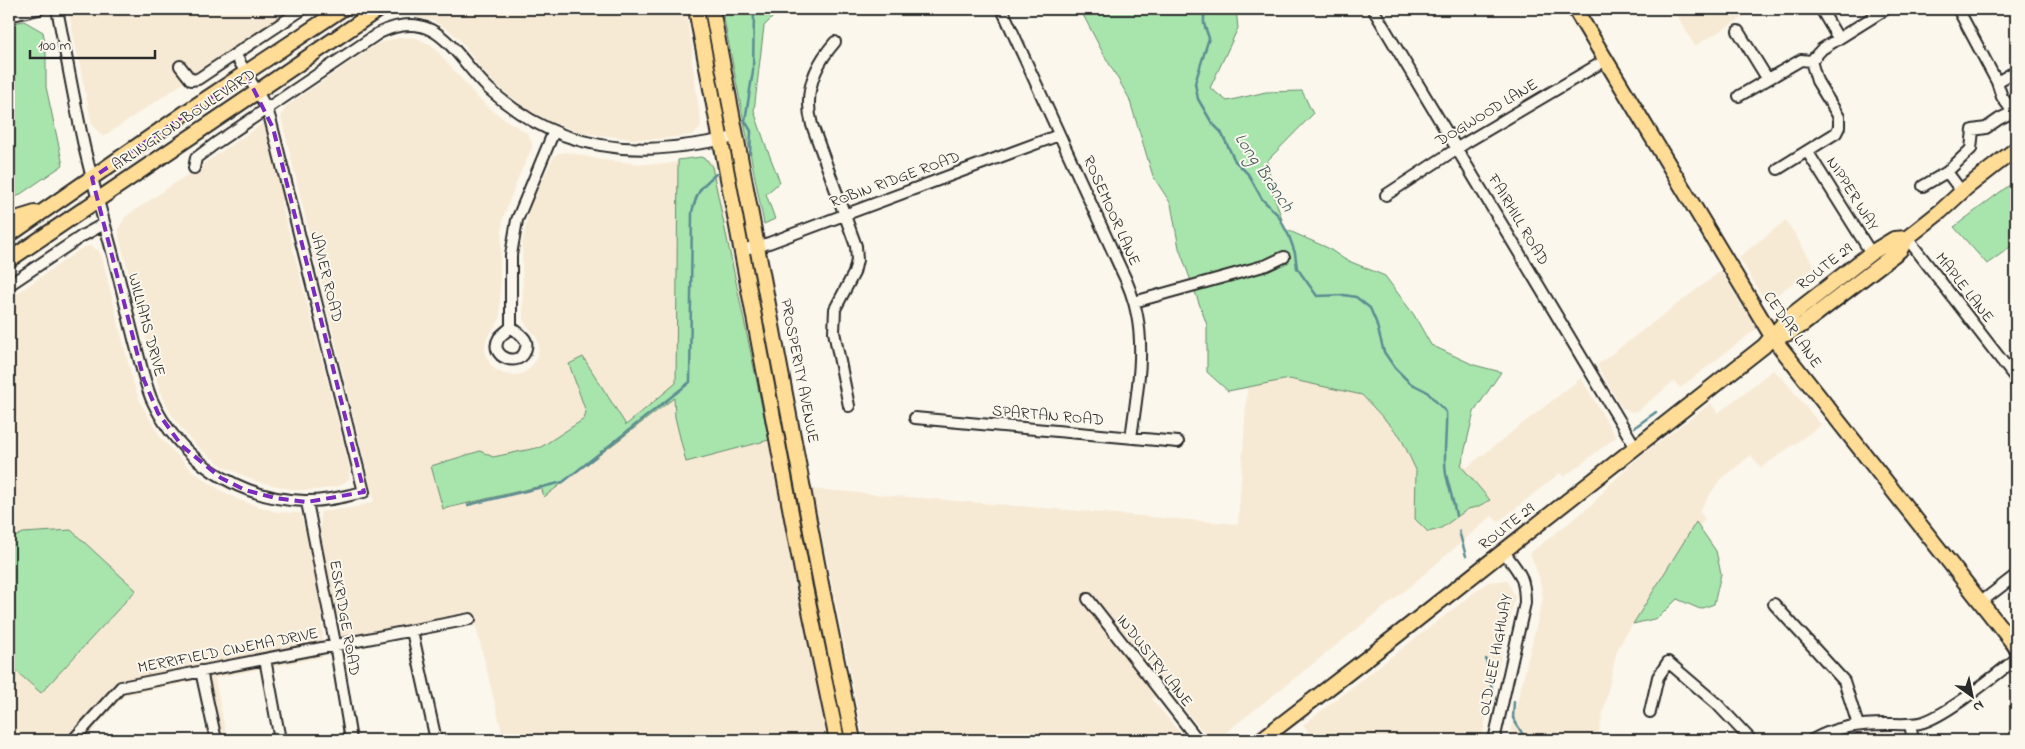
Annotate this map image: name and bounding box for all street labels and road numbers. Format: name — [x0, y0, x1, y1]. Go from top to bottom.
street label: ARLINGTON BOULEVARD — [107, 63, 261, 177]
street label: DOGWOOD LANE — [1430, 73, 1543, 154]
street label: ROBIN RIDGE ROAD — [827, 145, 963, 215]
street label: ROSEMOOR LANE — [1076, 152, 1146, 270]
street label: NIPPER WAY — [1820, 152, 1885, 236]
street label: FAIRHILL ROAD — [1481, 169, 1555, 270]
street label: JAVIER ROAD — [303, 229, 349, 325]
street label: ROUTE 29 — [1792, 237, 1858, 297]
street label: MAPLE LANE — [1929, 248, 1999, 328]
street label: WILLIAMS DRIVE — [121, 271, 171, 379]
street label: CEDAR LANE — [1757, 287, 1827, 373]
street label: PROSPERITY AVENUE — [773, 297, 825, 445]
street label: SPARTAN ROAD — [991, 399, 1105, 433]
street label: ROUTE 29 — [1474, 497, 1540, 557]
street label: ESKRIDGE ROAD — [322, 558, 366, 678]
street label: OLD LEE HIGHWAY — [1472, 591, 1520, 718]
street label: INDUSTRY LANE — [1110, 609, 1198, 713]
street label: MERRIFIELD CINEMA DRIVE — [136, 622, 320, 680]

